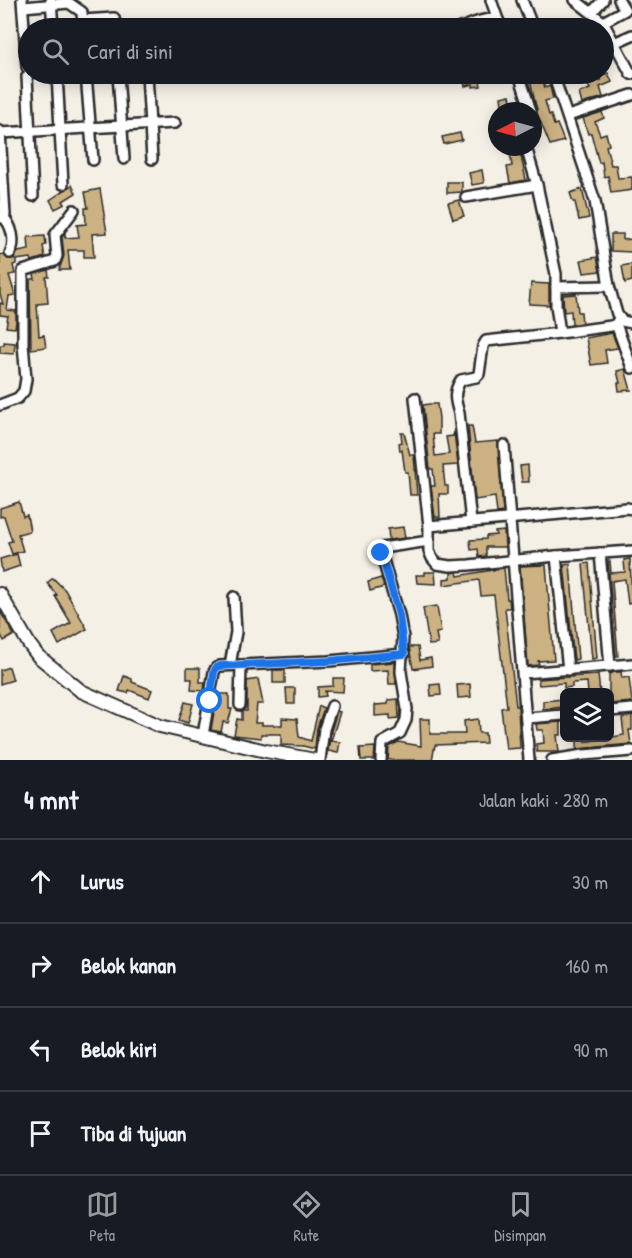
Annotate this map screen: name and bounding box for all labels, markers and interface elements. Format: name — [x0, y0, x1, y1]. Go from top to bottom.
search box — [18, 18, 614, 84]
icon: search — [39, 35, 72, 68]
text: Cari di sini — [87, 36, 173, 66]
north arrow — [488, 102, 542, 156]
route end — [367, 539, 393, 565]
route start — [196, 687, 222, 713]
map controls — [560, 688, 614, 742]
button: layers — [560, 688, 614, 742]
text: 4 mnt — [24, 782, 78, 817]
text: Jalan kaki · 280 m — [479, 786, 608, 813]
icon: ahead — [24, 865, 57, 898]
text: Lurus — [81, 866, 124, 896]
text: 30 m — [572, 868, 608, 895]
icon: right — [24, 949, 57, 982]
text: Belok kanan — [81, 950, 176, 980]
text: 160 m — [566, 952, 608, 979]
icon: left — [24, 1033, 57, 1066]
text: Belok kiri — [81, 1034, 157, 1064]
text: 90 m — [574, 1036, 608, 1063]
icon: arrive — [24, 1117, 57, 1150]
text: Tiba di tujuan — [81, 1118, 186, 1148]
tab: Peta — [86, 1188, 119, 1246]
tab: Rute — [290, 1188, 323, 1246]
tab: Disimpan — [494, 1188, 546, 1246]

